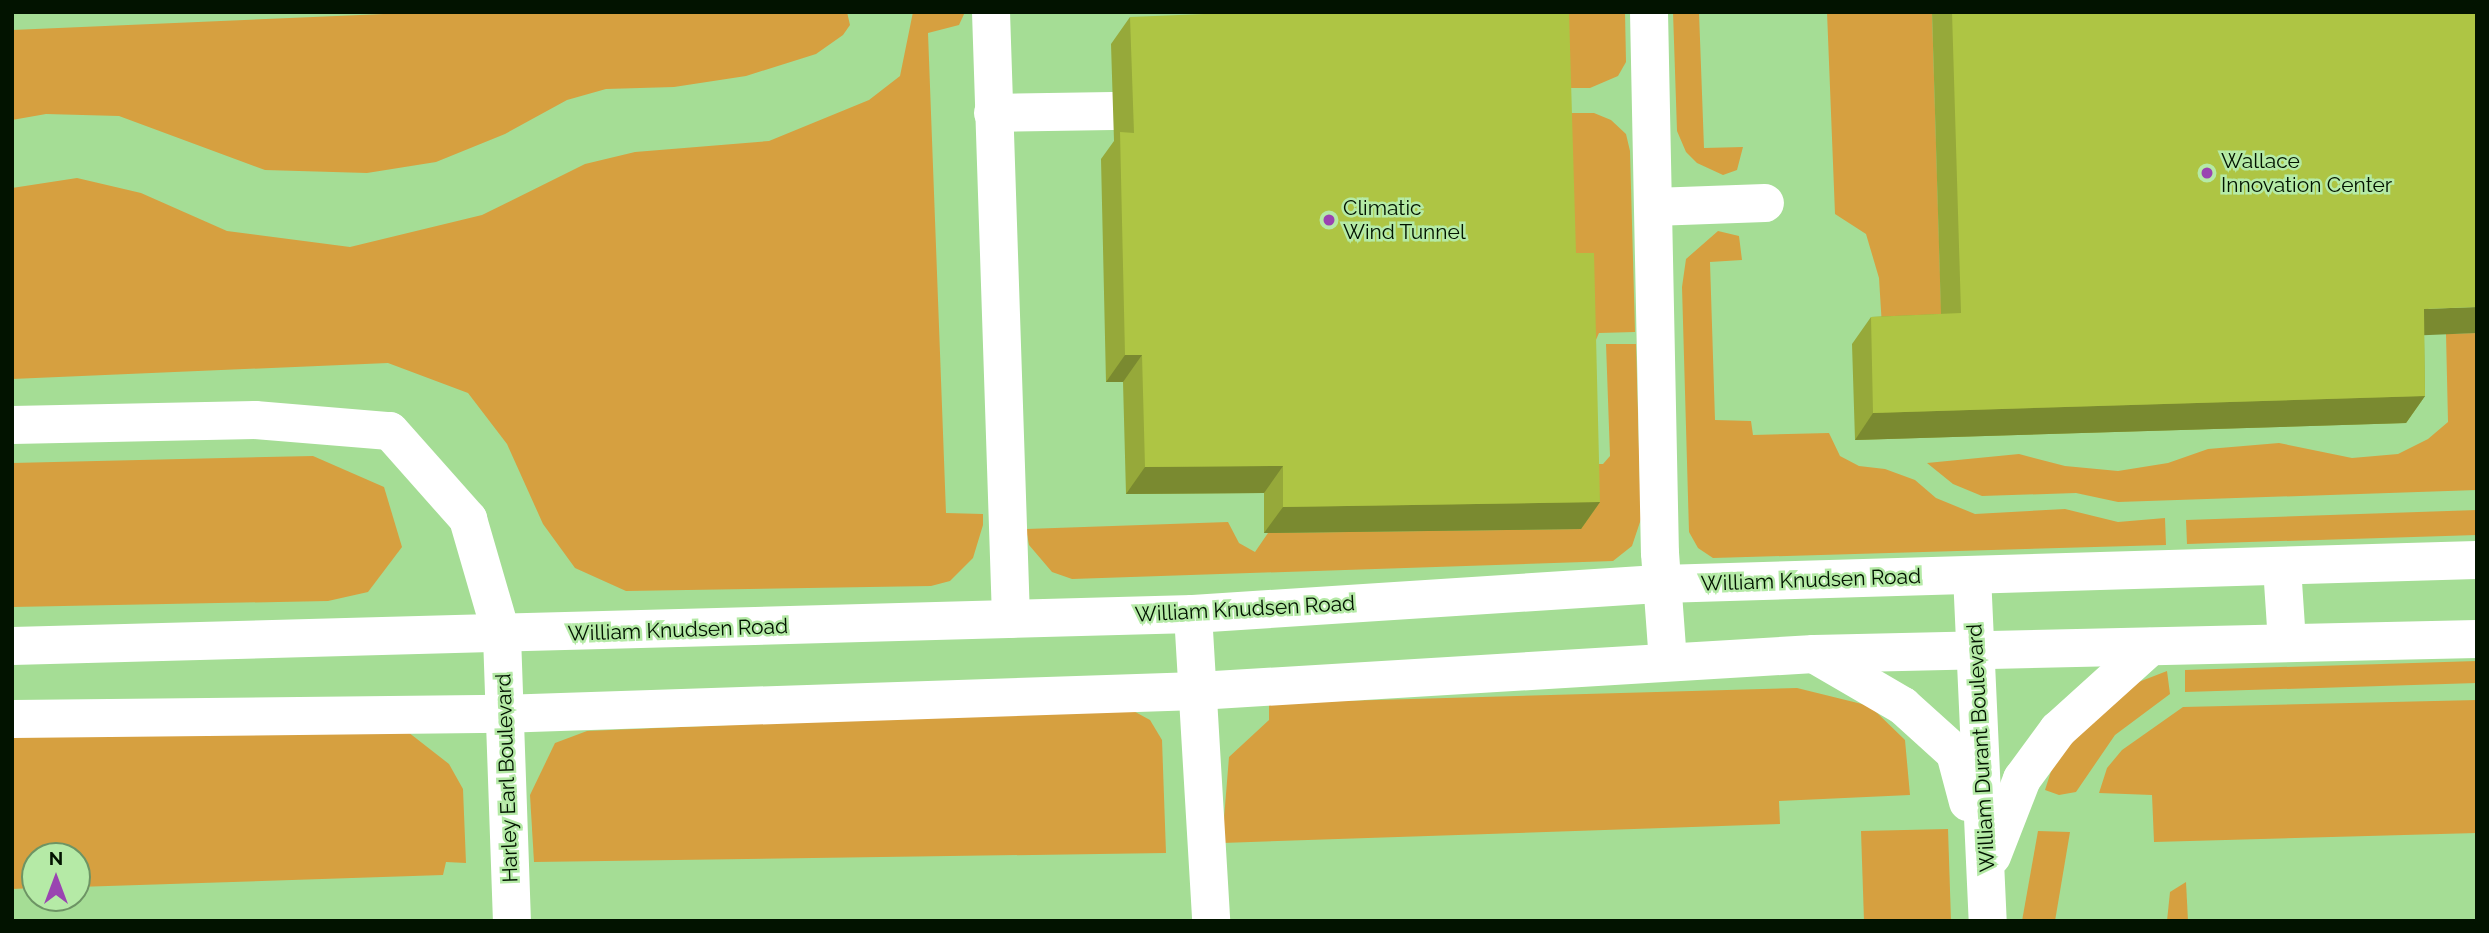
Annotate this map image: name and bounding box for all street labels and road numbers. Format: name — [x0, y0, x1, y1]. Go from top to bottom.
street label: William Knudsen Road — [1700, 564, 1922, 596]
street label: William Knudsen Road — [1134, 591, 1356, 627]
street label: William Knudsen Road — [567, 614, 789, 646]
street label: William Durant Boulevard — [1962, 623, 2000, 873]
street label: Harley Earl Boulevard — [491, 672, 523, 884]

